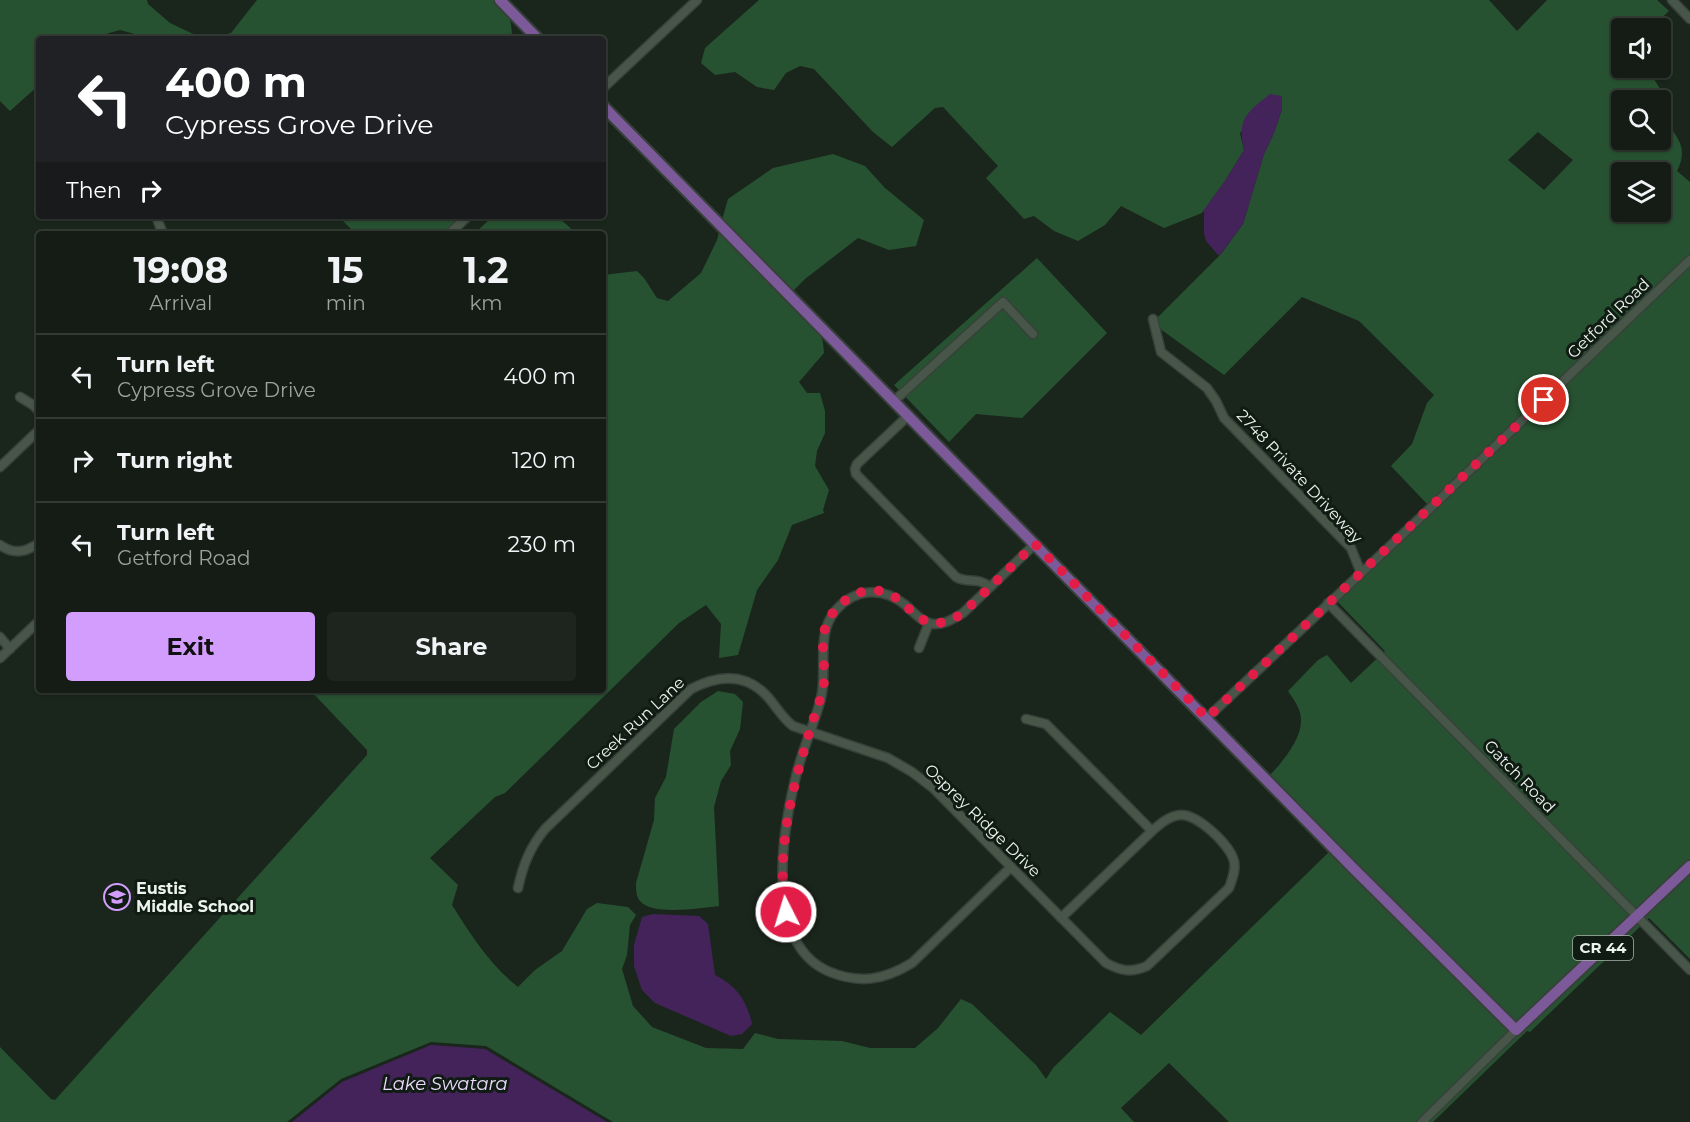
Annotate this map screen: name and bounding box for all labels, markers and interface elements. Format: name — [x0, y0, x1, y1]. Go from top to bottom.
map controls — [1611, 18, 1671, 222]
button: sound — [1611, 18, 1671, 78]
text: 400 m — [165, 56, 307, 108]
icon: left — [66, 60, 144, 138]
button: search — [1611, 90, 1671, 150]
text: Cypress Grove Drive — [165, 108, 434, 141]
button: layers — [1611, 162, 1671, 222]
icon: right — [134, 174, 167, 207]
text: Then — [66, 177, 122, 204]
text: 19:08 — [134, 248, 228, 292]
text: 15 — [328, 248, 364, 292]
text: 1.2 — [463, 248, 508, 292]
street label: Getford Road — [1563, 274, 1653, 362]
text: Arrival — [149, 291, 212, 315]
text: min — [326, 291, 366, 315]
text: km — [469, 291, 502, 315]
text: Turn left — [117, 351, 215, 378]
icon: left — [66, 360, 99, 393]
text: 400 m — [503, 363, 576, 390]
pin — [1518, 374, 1569, 425]
text: Cypress Grove Drive — [117, 378, 316, 402]
icon: arrive — [1527, 383, 1560, 416]
street label: 2748 Private Driveway — [1233, 406, 1367, 547]
icon: right — [66, 444, 99, 477]
text: Turn right — [117, 447, 232, 474]
text: 120 m — [512, 447, 576, 474]
text: Turn left — [117, 519, 215, 546]
icon: left — [66, 528, 99, 561]
text: 230 m — [507, 531, 576, 558]
text: Getford Road — [117, 546, 251, 570]
button: Exit — [66, 612, 315, 681]
button: Share — [327, 612, 576, 681]
street label: Creek Run Lane — [582, 673, 688, 774]
street label: Gatch Road — [1480, 736, 1559, 817]
street label: Osprey Ridge Drive — [921, 760, 1045, 881]
place label: Eustis Middle School — [136, 879, 254, 916]
position arrow — [754, 880, 818, 944]
school or university icon: Eustis Middle School — [102, 882, 132, 912]
road number: CR 44 — [1573, 936, 1633, 960]
water label: Lake Swatara — [382, 1073, 508, 1095]

